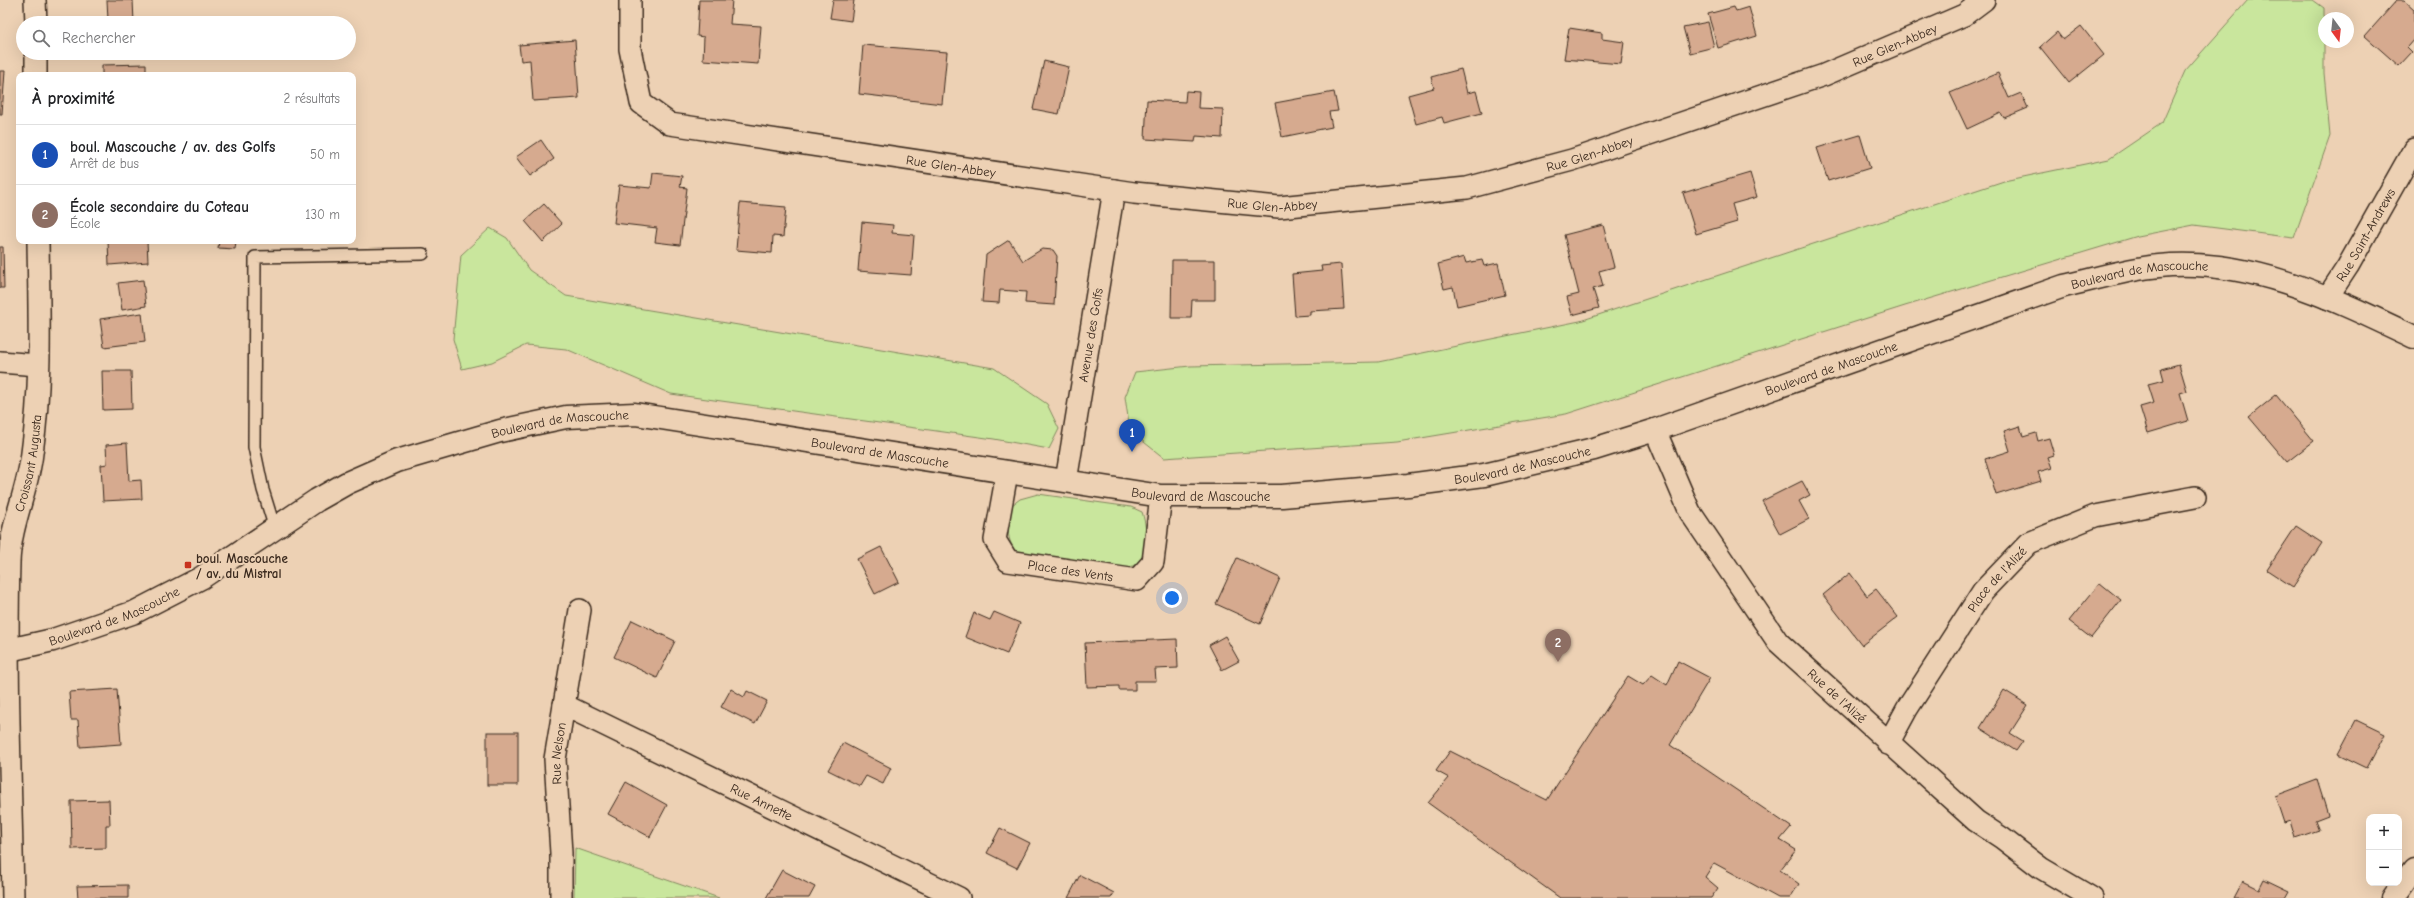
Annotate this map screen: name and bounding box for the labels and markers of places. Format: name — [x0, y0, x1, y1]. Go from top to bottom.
pin: 1 — [1119, 419, 1145, 452]
place label: boul. Mascouche / av. du Mistral — [196, 551, 288, 581]
marker: boul. Mascouche / av. du Mistral — [183, 560, 193, 570]
pin: 2 — [1545, 629, 1571, 662]

